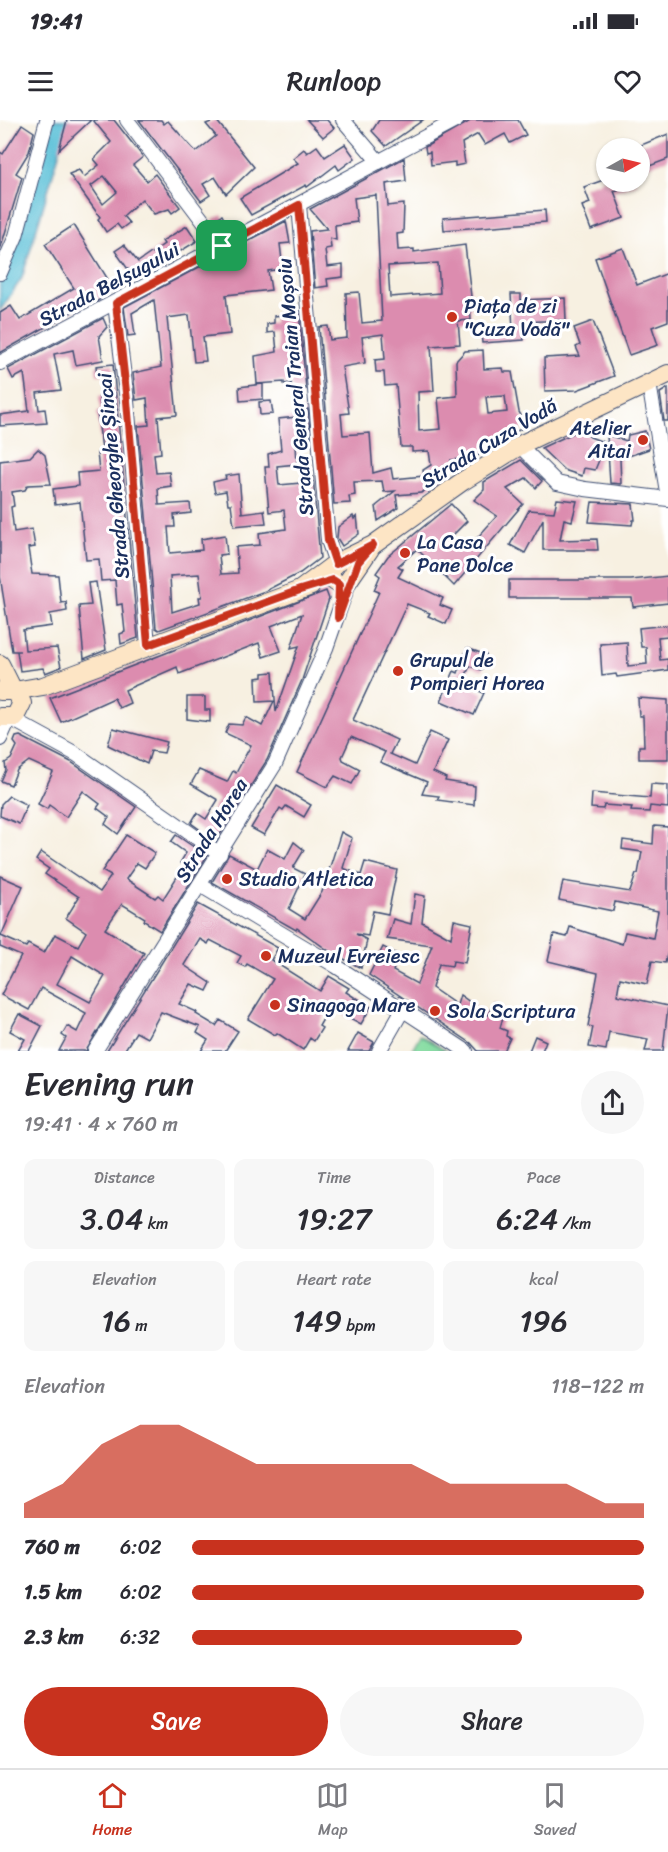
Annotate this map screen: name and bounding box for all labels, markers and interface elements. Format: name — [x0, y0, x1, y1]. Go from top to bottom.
text: 19:41 — [30, 2, 83, 41]
text: Runloop — [287, 57, 381, 105]
icon: menu — [24, 65, 57, 98]
icon: heart — [611, 65, 644, 98]
north arrow — [596, 138, 650, 192]
map controls — [596, 138, 650, 192]
pin — [196, 220, 247, 271]
icon: arrive — [205, 229, 238, 262]
street label: Strada Belșugului — [32, 232, 188, 337]
street label: Strada General Traian Moșoiu — [267, 256, 324, 517]
place label: Piața de zi "Cuza Vodă" — [464, 289, 571, 347]
marker: Piața de zi "Cuza Vodă" — [445, 310, 459, 324]
street label: Strada Gheorghe Șincai — [87, 370, 140, 580]
street label: Strada Cuza Vodă — [414, 388, 565, 498]
place label: Atelier Aitai — [569, 411, 632, 469]
marker: Atelier Aitai — [636, 433, 650, 447]
place label: La Casa Pane Dolce — [417, 525, 513, 583]
marker: La Casa Pane Dolce — [398, 546, 412, 560]
place label: Grupul de Pompieri Horea — [410, 643, 545, 701]
marker: Grupul de Pompieri Horea — [391, 664, 405, 678]
street label: Strada Horea — [165, 770, 258, 890]
place label: Studio Atletica — [239, 862, 374, 897]
marker: Studio Atletica — [220, 872, 234, 886]
place label: Muzeul Evreiesc — [278, 939, 420, 974]
marker: Muzeul Evreiesc — [259, 949, 273, 963]
place label: Sinagoga Mare — [287, 988, 416, 1023]
place label: Sola Scriptura — [447, 994, 576, 1029]
marker: Sinagoga Mare — [268, 998, 282, 1012]
marker: Sola Scriptura — [428, 1004, 442, 1018]
text: Evening run — [24, 1055, 194, 1113]
button: share — [581, 1071, 644, 1134]
text: 19:41 · 4 × 760 m — [24, 1107, 178, 1142]
text: Distance — [94, 1163, 155, 1192]
text: Time — [317, 1163, 351, 1192]
text: Pace — [527, 1163, 561, 1192]
text: 3.04 — [80, 1192, 143, 1246]
text: 19:27 — [297, 1192, 371, 1246]
text: 6:24 — [496, 1192, 558, 1246]
text: km — [143, 1209, 168, 1238]
text: /km — [558, 1209, 591, 1238]
text: Elevation — [92, 1265, 157, 1294]
text: Heart rate — [296, 1265, 372, 1294]
text: kcal — [529, 1265, 558, 1294]
text: 16 — [101, 1294, 131, 1348]
text: 149 — [292, 1294, 342, 1348]
text: 196 — [519, 1294, 568, 1348]
text: m — [131, 1311, 148, 1340]
text: bpm — [342, 1311, 376, 1340]
text: Elevation — [24, 1369, 105, 1404]
text: 118–122 m — [551, 1369, 644, 1404]
text: 760 m — [24, 1530, 80, 1565]
text: 6:02 — [120, 1530, 162, 1565]
text: 1.5 km — [24, 1575, 82, 1610]
text: 6:02 — [120, 1575, 162, 1610]
text: 2.3 km — [24, 1620, 84, 1655]
text: 6:32 — [120, 1620, 160, 1655]
button: Save — [24, 1687, 328, 1756]
button: Share — [340, 1687, 644, 1756]
tab: Home — [92, 1779, 132, 1844]
tab: Map — [316, 1779, 349, 1844]
tab: Saved — [534, 1779, 576, 1844]

